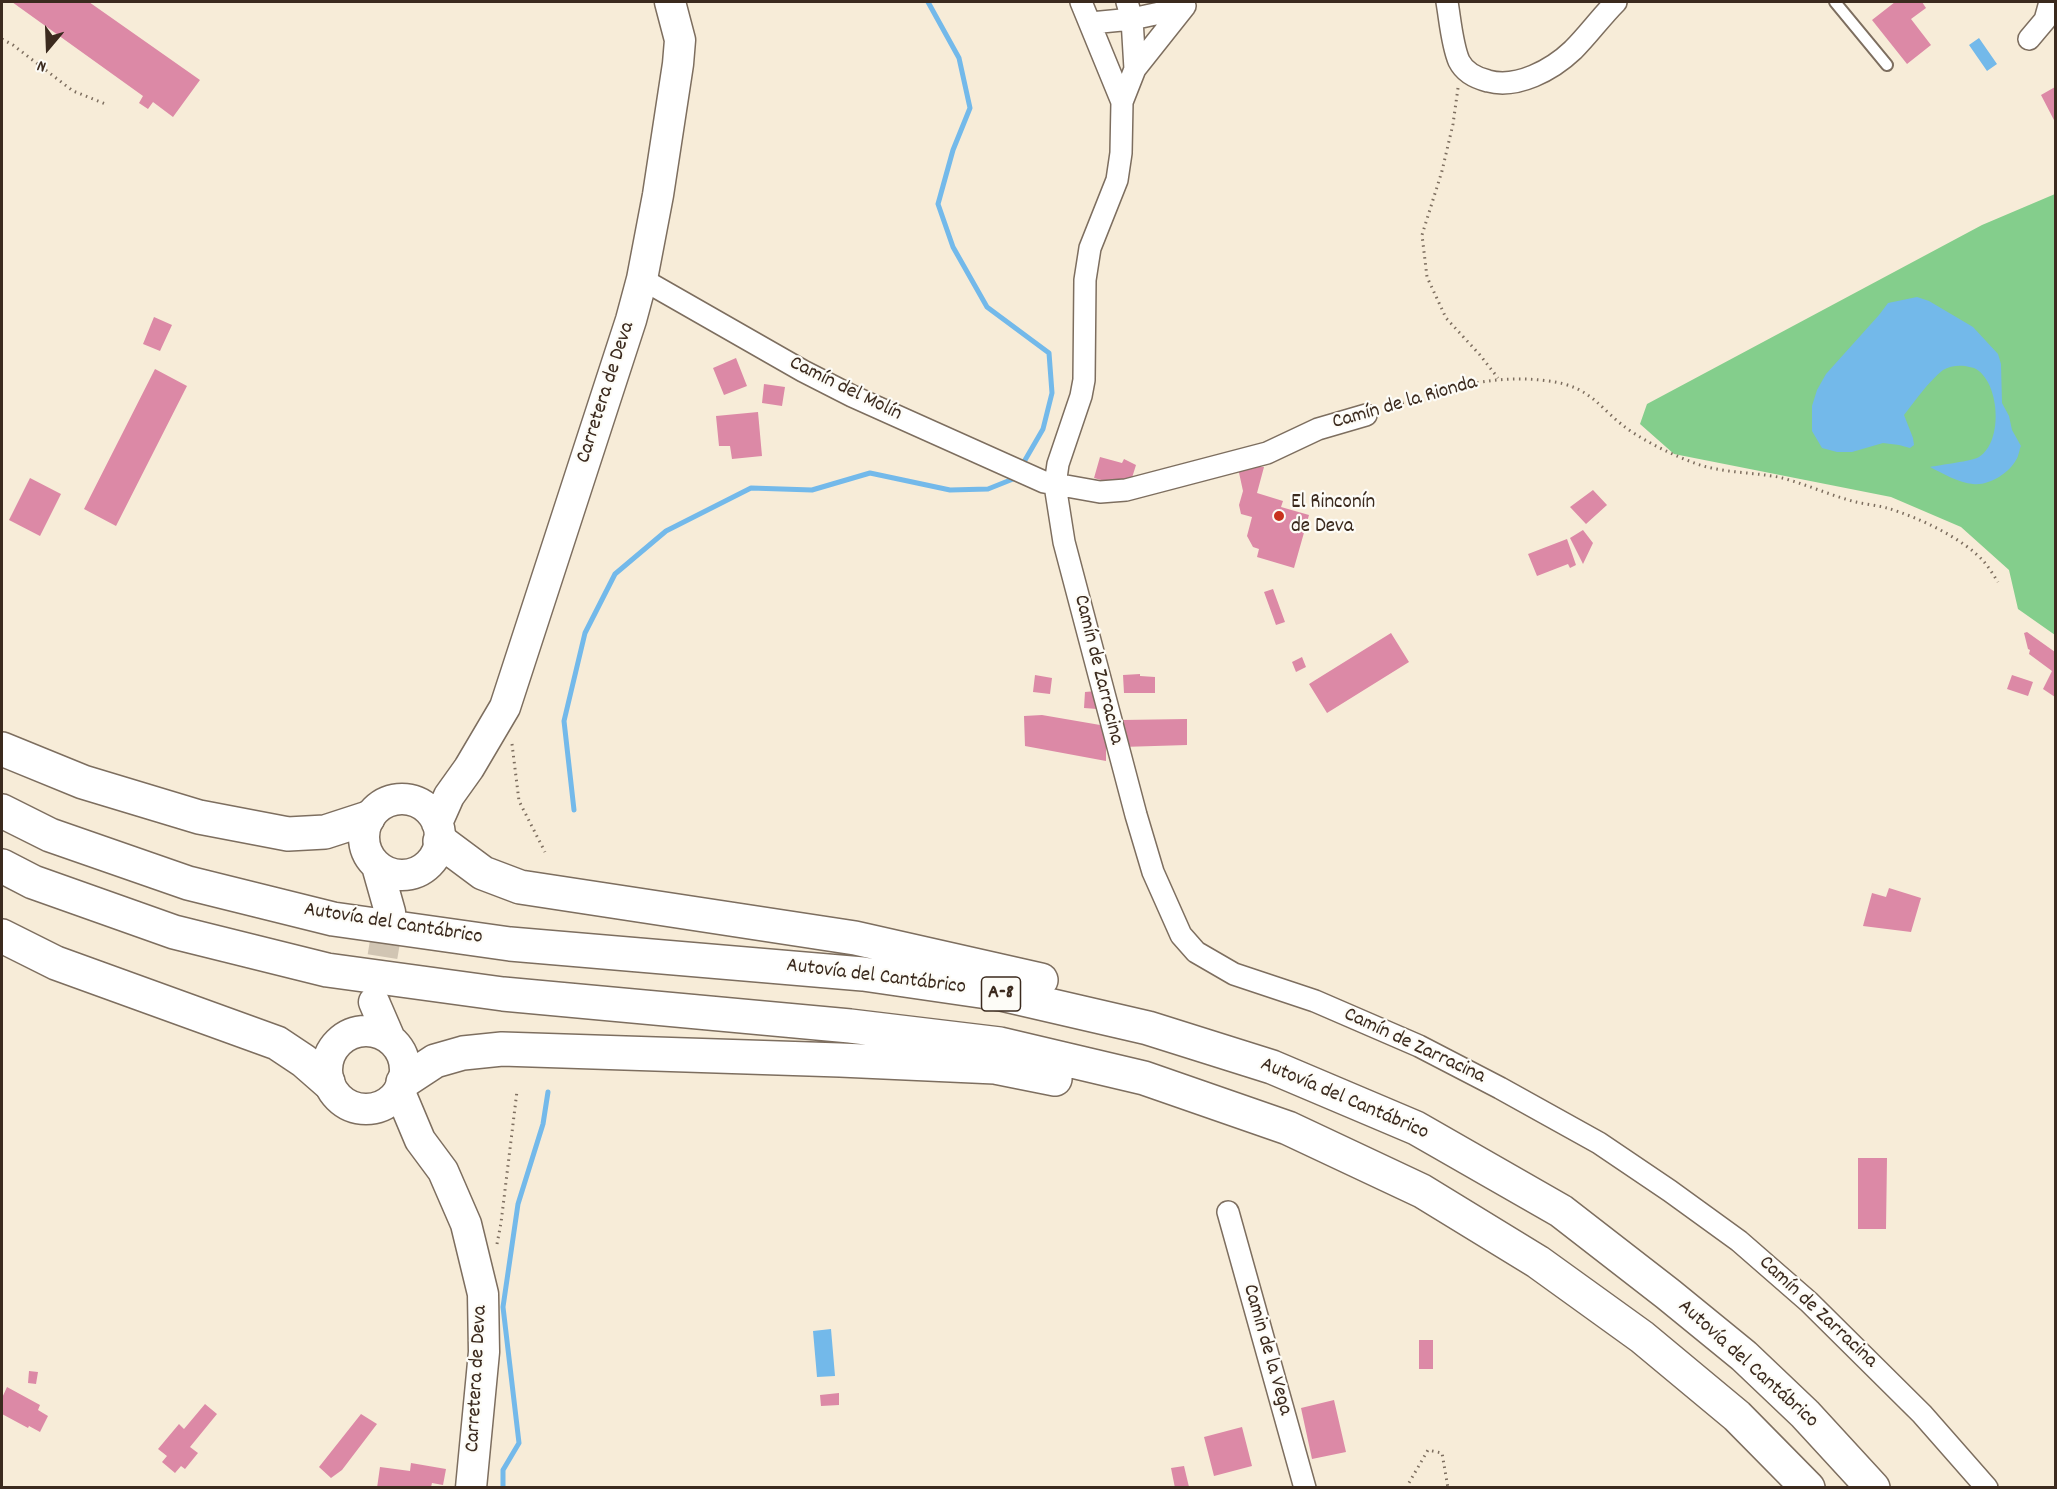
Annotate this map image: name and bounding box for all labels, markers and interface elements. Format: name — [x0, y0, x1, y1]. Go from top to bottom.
north arrow — [18, 18, 78, 78]
text: N — [34, 53, 49, 78]
street label: Carretera de Deva — [572, 319, 642, 467]
street label: Camín del Molín — [785, 352, 905, 428]
street label: Camín de la Rionda — [1330, 371, 1480, 437]
place label: El Rinconín de Deva — [1291, 491, 1375, 541]
marker: El Rinconín de Deva — [1272, 509, 1286, 523]
street label: Camín de Zarracina — [1066, 593, 1128, 747]
street label: Autovía del Cantábrico — [302, 898, 484, 952]
street label: Autovía del Cantábrico — [785, 954, 967, 1002]
road number: A-8 — [982, 977, 1020, 1011]
street label: Camín de Zarracina — [1339, 1003, 1489, 1091]
street label: Autovía del Cantábrico — [1256, 1053, 1432, 1147]
street label: Camín de Zarracina — [1752, 1252, 1882, 1374]
street label: Camin de la Vega — [1235, 1282, 1297, 1418]
street label: Autovía del Cantábrico — [1672, 1295, 1822, 1435]
street label: Carretera de Deva — [462, 1305, 494, 1453]

